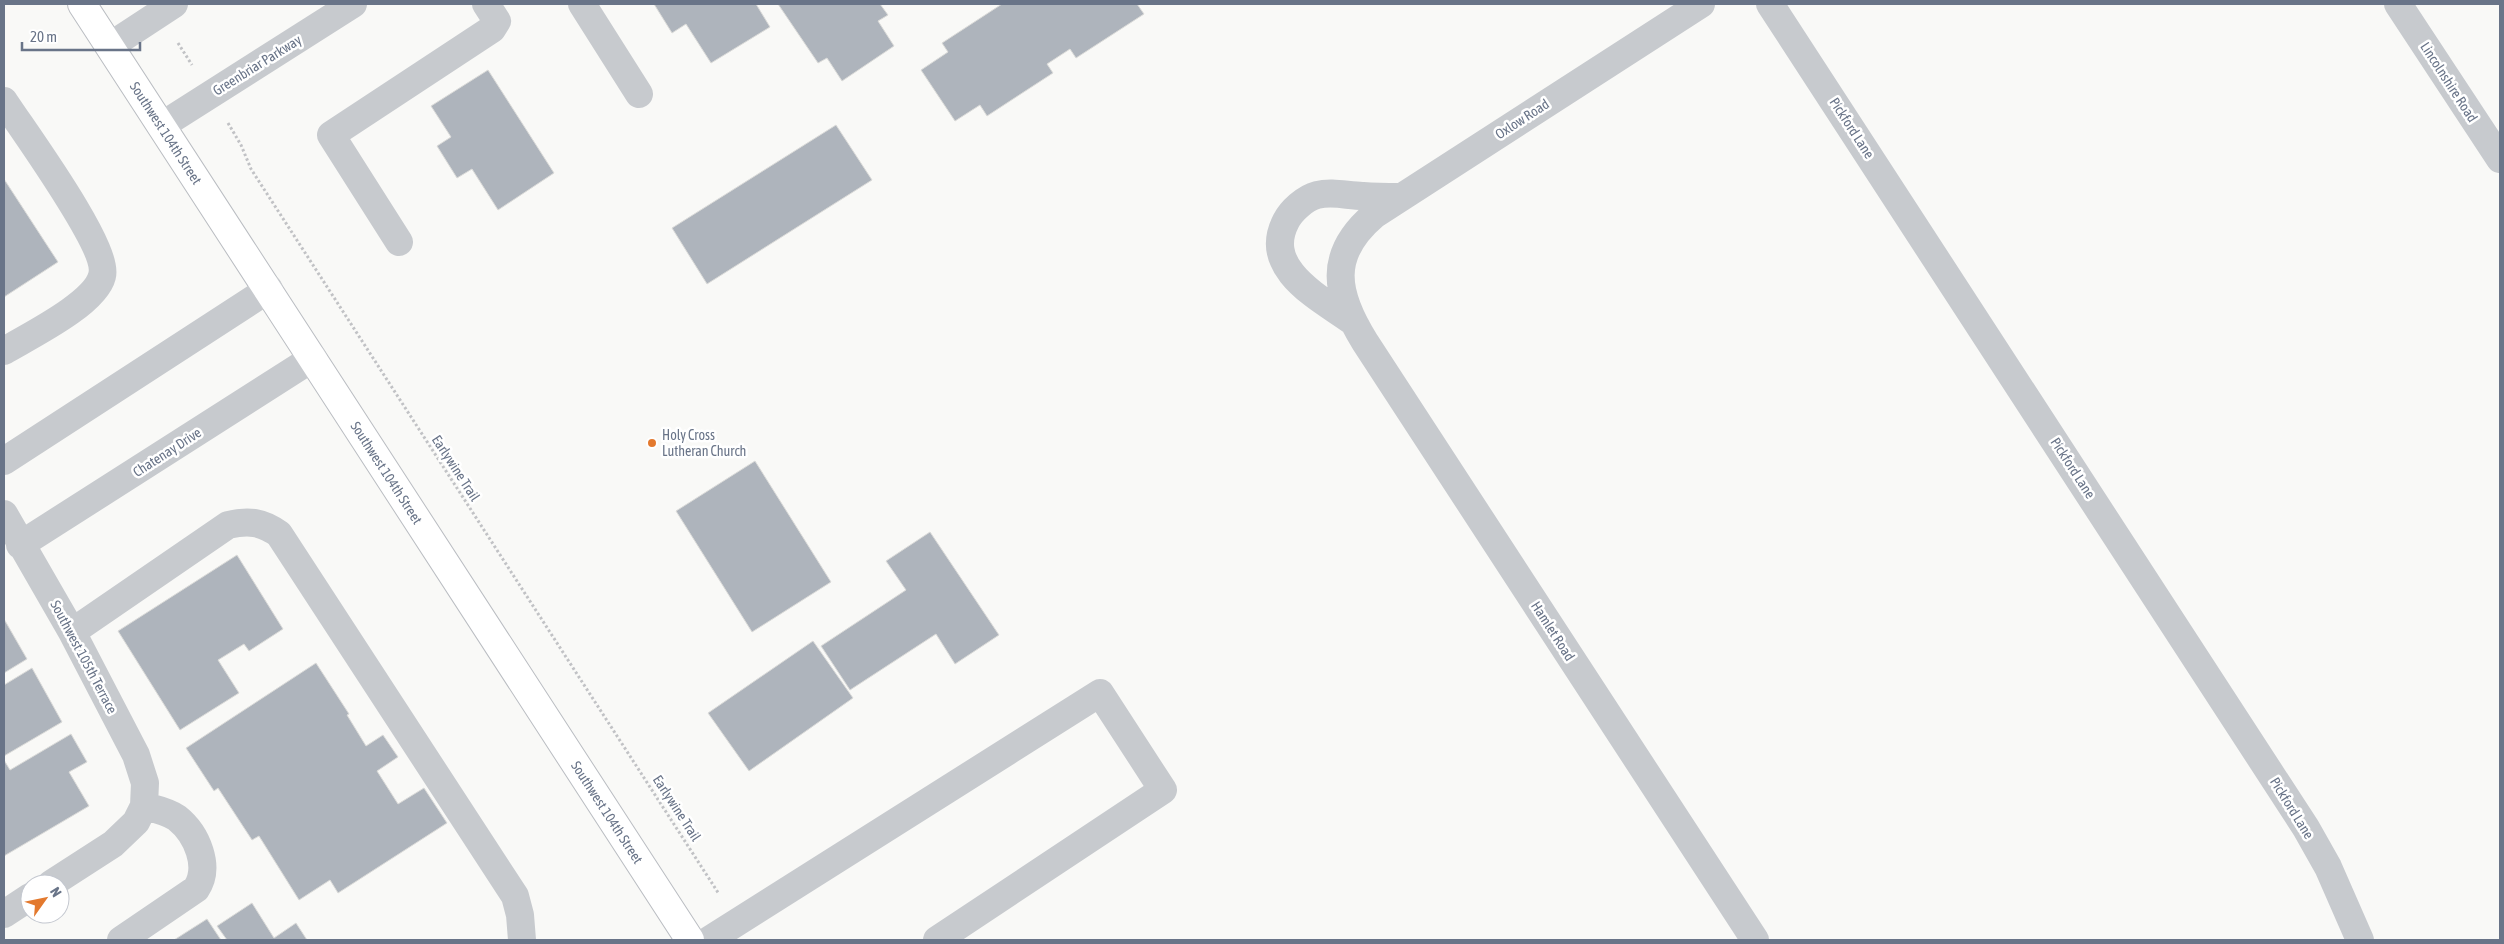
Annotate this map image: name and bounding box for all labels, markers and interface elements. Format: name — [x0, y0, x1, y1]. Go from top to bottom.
scale bar — [22, 20, 140, 52]
text: 20 m — [30, 28, 57, 45]
street label: Greenbriar Parkway — [210, 31, 304, 99]
street label: Lincolnshire Road — [2417, 39, 2481, 125]
street label: Southwest 104th Street — [127, 79, 205, 187]
street label: Pickford Lane — [1826, 95, 1878, 161]
street label: Oxlow Road — [1492, 96, 1552, 142]
street label: Southwest 104th Street — [347, 419, 426, 527]
street label: Chatenay Drive — [130, 424, 204, 480]
place label: Holy Cross Lutheran Church — [662, 427, 746, 459]
street label: Earlywine Trail — [429, 432, 483, 504]
street label: Pickford Lane — [2047, 435, 2099, 501]
marker: Holy Cross Lutheran Church — [646, 437, 658, 449]
street label: Southwest 105th Terrace — [47, 598, 121, 716]
street label: Hamlet Road — [1528, 598, 1578, 664]
street label: Southwest 104th Street — [568, 758, 646, 867]
street label: Earlywine Trail — [650, 772, 704, 844]
street label: Pickford Lane — [2267, 774, 2317, 842]
north arrow — [20, 874, 70, 924]
text: N — [47, 884, 65, 900]

